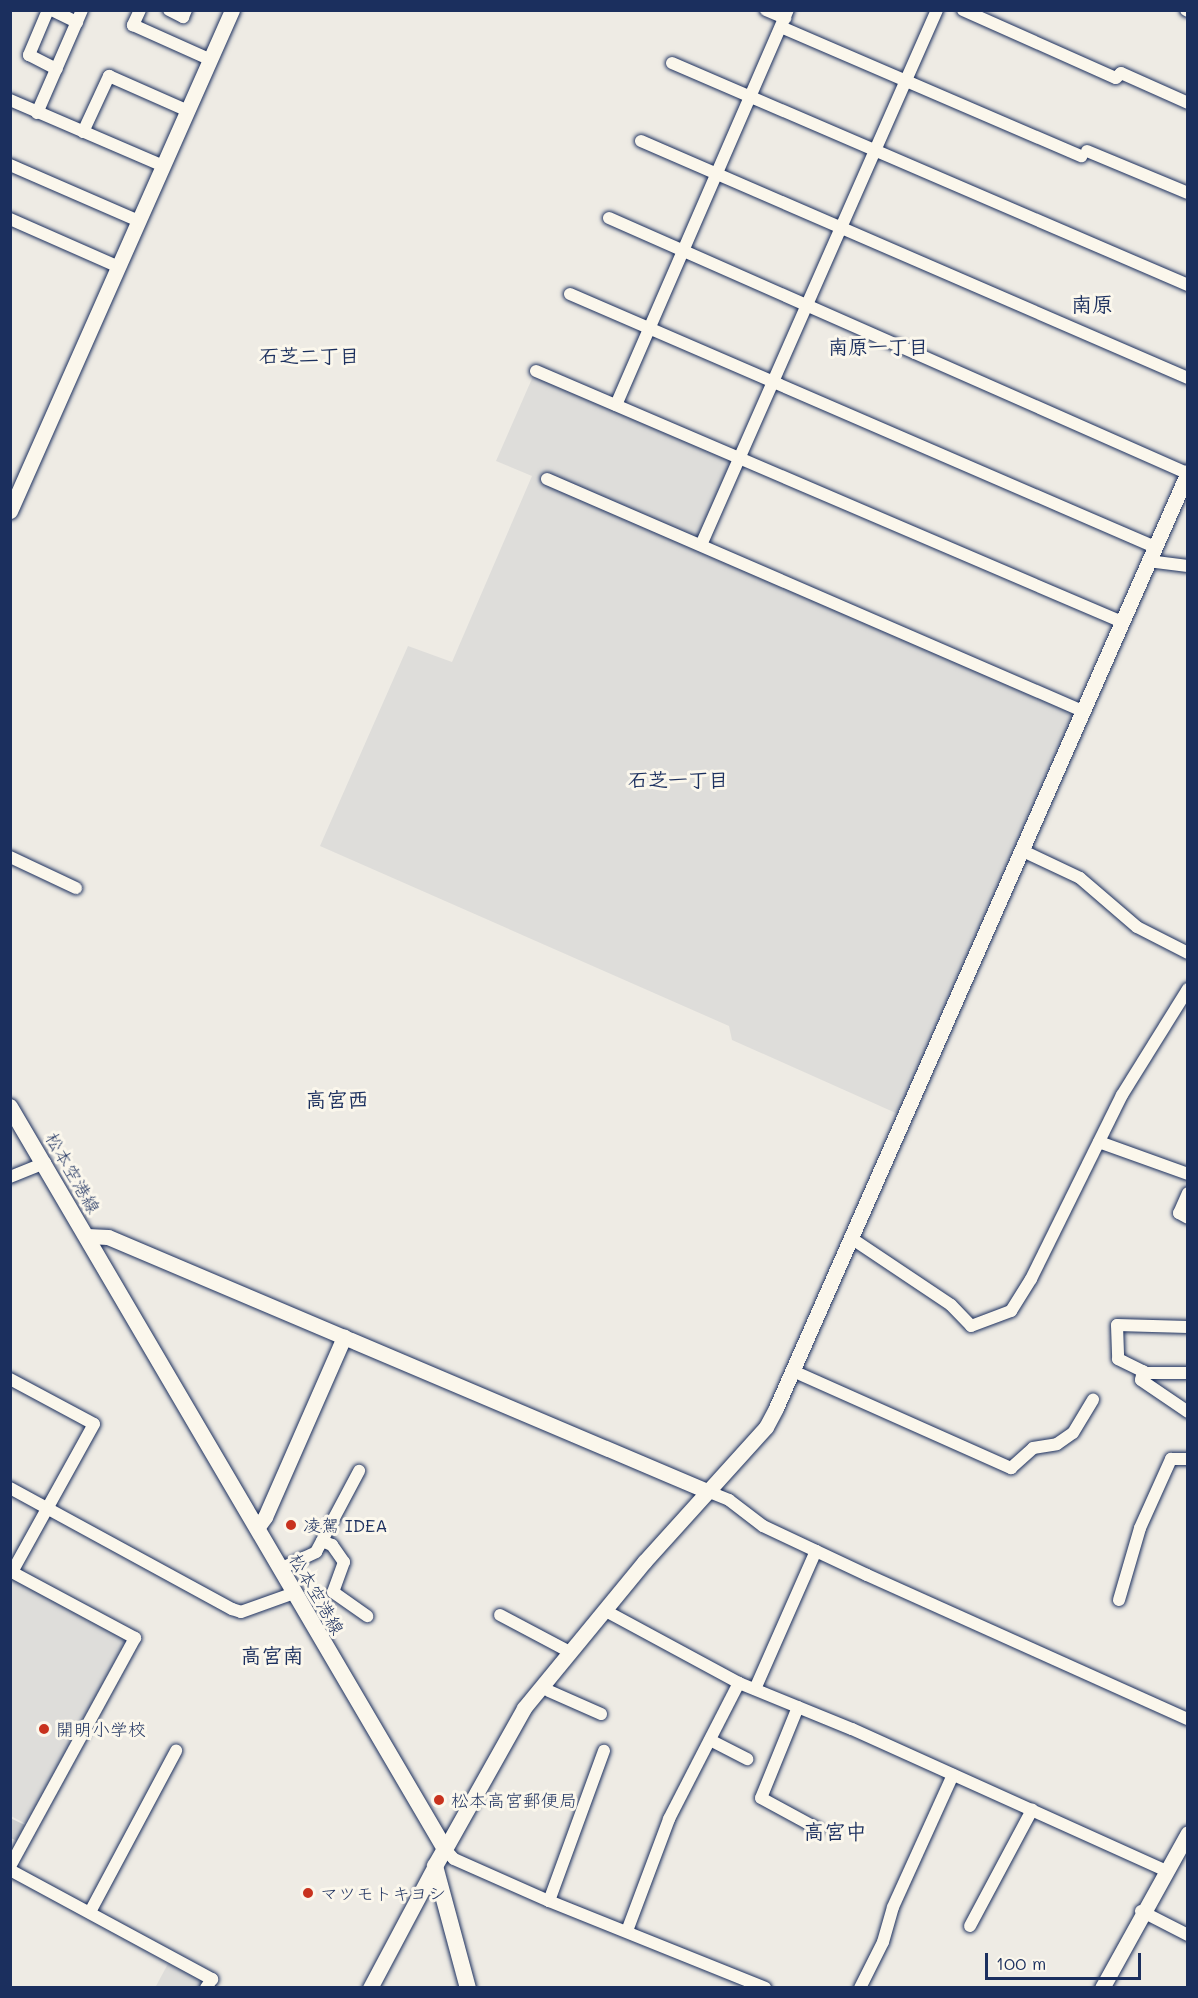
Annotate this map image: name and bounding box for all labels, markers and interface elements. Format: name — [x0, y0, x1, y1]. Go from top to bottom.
district label: 南原 — [1071, 291, 1113, 317]
district label: 南原一丁目 — [828, 334, 928, 358]
district label: 石芝二丁目 — [259, 343, 359, 367]
district label: 石芝一丁目 — [628, 767, 728, 791]
district label: 高宮西 — [306, 1086, 368, 1112]
street label: 松本空港線 — [41, 1129, 105, 1217]
place label: 凌駕 IDEA — [303, 1514, 388, 1536]
marker: 凌駕 IDEA — [284, 1518, 298, 1532]
street label: 松本空港線 — [285, 1550, 349, 1638]
district label: 高宮南 — [241, 1642, 303, 1668]
place label: 開明小学校 — [56, 1718, 146, 1740]
marker: 開明小学校 — [37, 1722, 51, 1736]
place label: 松本高宮郵便局 — [451, 1789, 577, 1811]
marker: 松本高宮郵便局 — [432, 1793, 446, 1807]
district label: 高宮中 — [804, 1818, 866, 1844]
place label: マツモトキヨシ — [320, 1882, 446, 1904]
marker: マツモトキヨシ — [301, 1886, 315, 1900]
scale bar — [988, 1941, 1144, 1979]
text: 100 m — [996, 1951, 1046, 1975]

